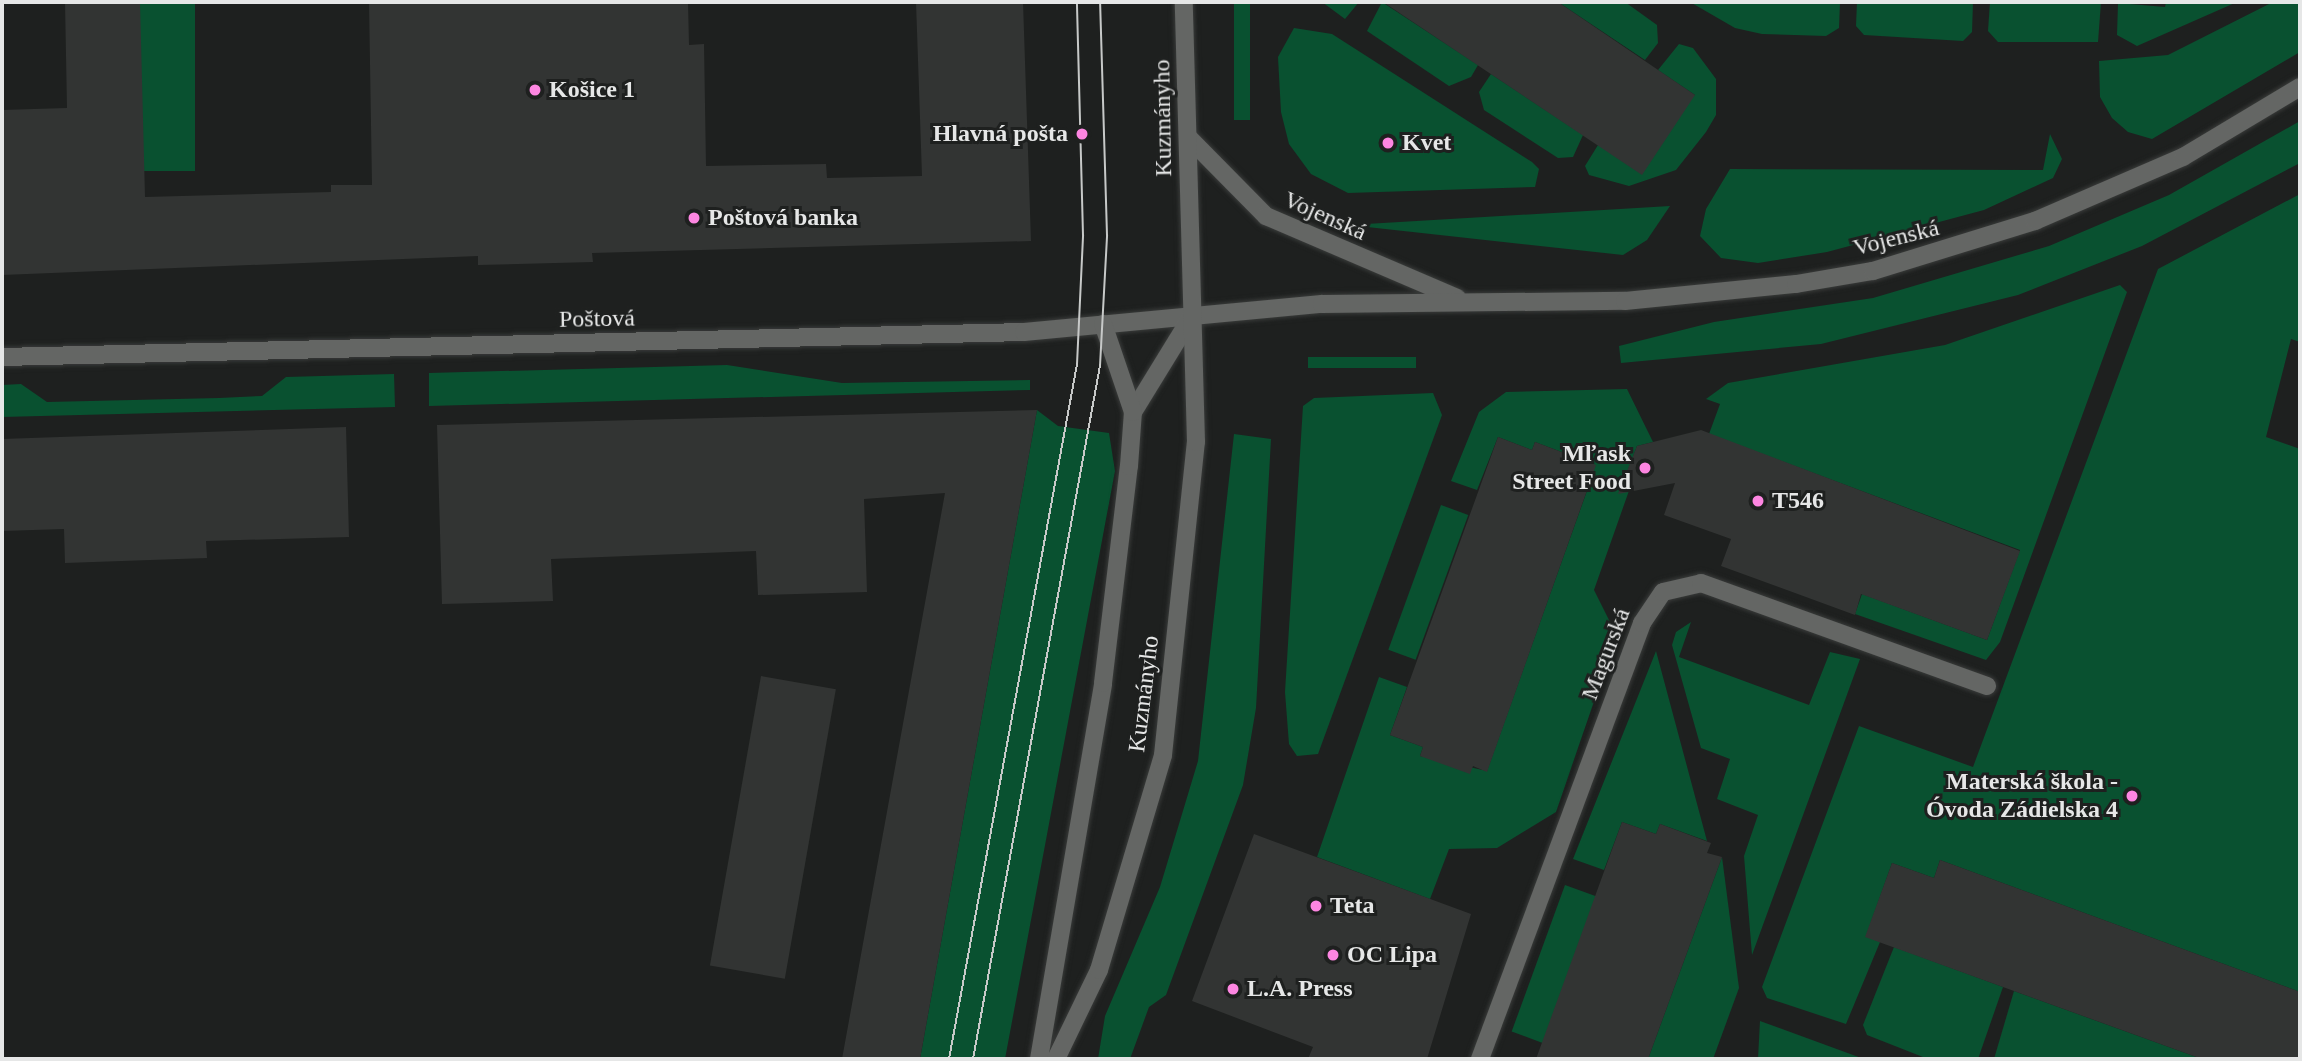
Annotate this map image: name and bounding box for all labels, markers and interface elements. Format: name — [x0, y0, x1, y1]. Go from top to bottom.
street label: Kuzmányho — [1148, 59, 1178, 177]
place label: Košice 1 — [549, 76, 635, 104]
marker: Košice 1 — [527, 82, 543, 98]
place label: Hlavná pošta — [933, 120, 1068, 148]
marker: Hlavná pošta — [1074, 126, 1090, 142]
place label: Kvet — [1402, 129, 1451, 157]
marker: Kvet — [1380, 135, 1396, 151]
street label: Vojenská — [1279, 185, 1371, 247]
place label: Poštová banka — [708, 204, 858, 232]
marker: Poštová banka — [686, 210, 702, 226]
street label: Vojenská — [1850, 213, 1942, 263]
street label: Poštová — [559, 304, 635, 334]
place label: Mľask Street Food — [1512, 440, 1631, 496]
marker: Mľask Street Food — [1637, 460, 1653, 476]
place label: T546 — [1772, 487, 1824, 515]
marker: T546 — [1750, 493, 1766, 509]
street label: Magurská — [1575, 604, 1637, 704]
street label: Kuzmányho — [1123, 634, 1165, 754]
place label: Materská škola - Óvoda Zádielska 4 — [1926, 768, 2118, 824]
marker: Materská škola - Óvoda Zádielska 4 — [2124, 788, 2140, 804]
place label: Teta — [1330, 892, 1374, 920]
marker: Teta — [1308, 898, 1324, 914]
place label: OC Lipa — [1347, 941, 1437, 969]
marker: OC Lipa — [1325, 947, 1341, 963]
place label: L.A. Press — [1247, 975, 1353, 1003]
marker: L.A. Press — [1225, 981, 1241, 997]

